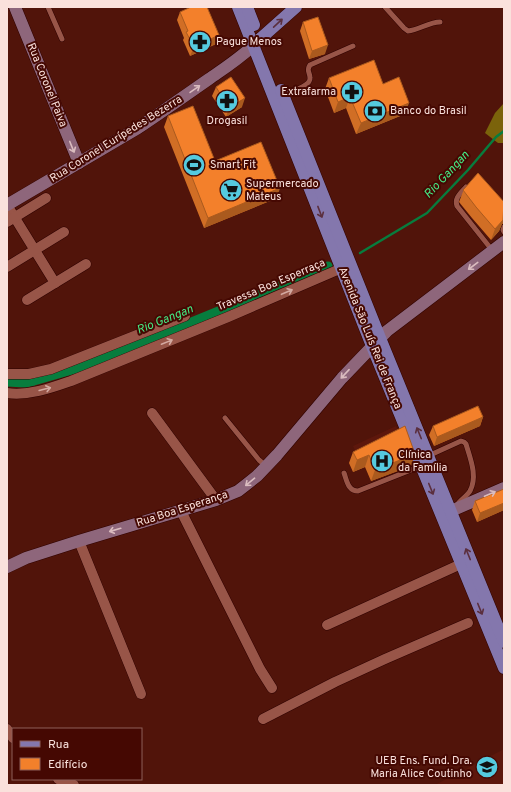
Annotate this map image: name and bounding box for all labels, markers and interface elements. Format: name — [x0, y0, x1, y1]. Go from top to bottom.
one-way arrow — [273, 18, 283, 28]
pharmacy icon: Pague Menos — [187, 29, 213, 55]
place label: Pague Menos — [216, 35, 282, 49]
street label: Rua Coronel Paiva — [24, 41, 70, 129]
pharmacy icon: Extrafarma — [339, 79, 365, 105]
one-way arrow — [189, 85, 200, 93]
place label: Extrafarma — [281, 85, 336, 99]
pharmacy icon: Drogasil — [214, 88, 240, 114]
street label: Rua Coronel Eurípedes Bezerra — [47, 92, 185, 186]
bank icon: Banco do Brasil — [362, 98, 388, 124]
place label: Banco do Brasil — [390, 104, 467, 118]
place label: Drogasil — [207, 114, 247, 128]
one-way arrow — [69, 140, 77, 152]
water label: Rio Gangan — [421, 147, 474, 202]
sports icon: Smart Fit — [181, 152, 207, 178]
place label: Smart Fit — [210, 158, 256, 172]
supermarket icon: Supermercado Mateus — [218, 177, 244, 203]
place label: Supermercado Mateus — [246, 177, 319, 204]
one-way arrow — [316, 206, 324, 218]
street label: Travessa Boa Esperraça — [215, 256, 328, 314]
one-way arrow — [467, 262, 478, 270]
street label: Avenida São Luís Rei de França — [335, 265, 405, 411]
one-way arrow — [280, 288, 292, 295]
water label: Rio Gangan — [134, 301, 196, 339]
one-way arrow — [160, 338, 172, 346]
one-way arrow — [341, 369, 350, 380]
one-way arrow — [39, 385, 52, 392]
one-way arrow — [415, 428, 422, 440]
hospital icon: Clínica da Família — [369, 448, 395, 474]
place label: Clínica da Família — [398, 448, 448, 475]
one-way arrow — [244, 477, 255, 486]
one-way arrow — [427, 483, 435, 495]
street label: Rua Boa Esperança — [135, 488, 230, 530]
one-way arrow — [484, 489, 496, 497]
one-way arrow — [109, 527, 122, 534]
one-way arrow — [464, 548, 471, 560]
one-way arrow — [477, 603, 484, 615]
legend — [12, 728, 142, 780]
text: Rua — [48, 737, 69, 753]
place label: UEB Ens. Fund. Dra. Maria Alice Coutinho — [370, 754, 472, 781]
school or university icon: UEB Ens. Fund. Dra. Maria Alice Coutinho — [474, 754, 500, 780]
text: Edifício — [48, 757, 88, 773]

